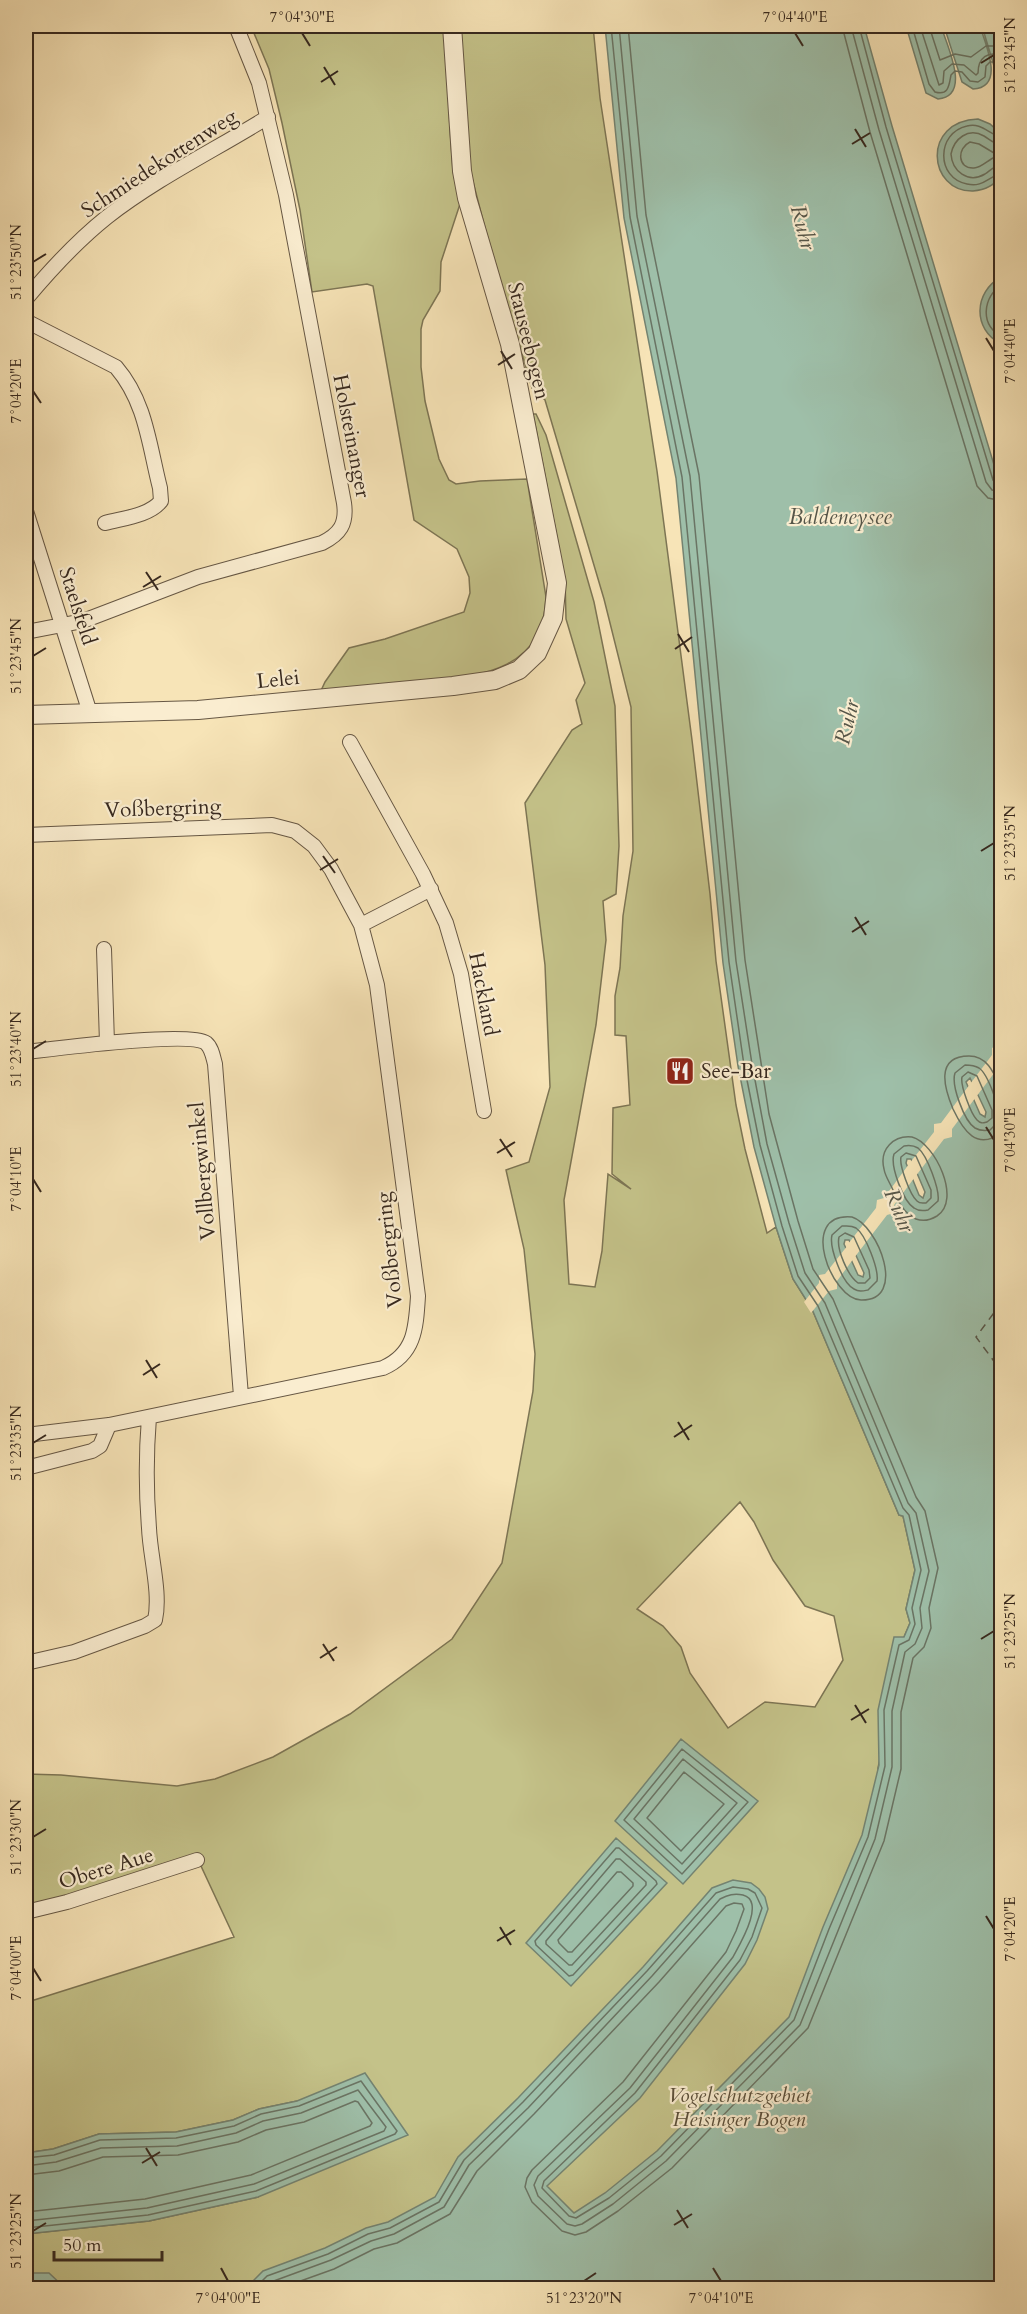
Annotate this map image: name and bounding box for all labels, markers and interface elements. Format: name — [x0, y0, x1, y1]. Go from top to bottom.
text: 7°04'30"E — [270, 7, 334, 27]
text: 7°04'40"E — [763, 7, 827, 27]
text: 51°23'45"N — [1000, 17, 1020, 93]
street label: Schmiedekottenweg — [75, 102, 243, 225]
water label: Ruhr — [783, 202, 824, 254]
text: 51°23'50"N — [6, 224, 26, 300]
street label: Stauseebogen — [500, 280, 557, 403]
text: 7°04'40"E — [1000, 319, 1020, 383]
text: 7°04'20"E — [6, 359, 26, 423]
street label: Holsteinanger — [325, 372, 378, 501]
water label: Baldeneysee — [788, 502, 892, 532]
street label: Staelsfeld — [51, 563, 104, 649]
text: 51°23'45"N — [6, 618, 26, 694]
street label: Lelei — [255, 663, 301, 696]
water label: Ruhr — [827, 696, 867, 748]
street label: Voßbergring — [104, 792, 222, 825]
text: 51°23'35"N — [1000, 805, 1020, 881]
street label: Hackland — [461, 950, 506, 1039]
text: 51°23'40"N — [6, 1011, 26, 1087]
restaurant icon: See-Bar — [664, 1055, 696, 1087]
place label: See-Bar — [701, 1057, 771, 1086]
street label: Vollbergwinkel — [182, 1101, 223, 1241]
text: 7°04'30"E — [1000, 1108, 1020, 1172]
text: 7°04'10"E — [6, 1147, 26, 1211]
water label: Ruhr — [876, 1184, 922, 1238]
street label: Voßbergring — [369, 1190, 410, 1310]
text: 51°23'35"N — [6, 1405, 26, 1481]
text: 51°23'25"N — [1000, 1593, 1020, 1669]
text: 51°23'30"N — [6, 1799, 26, 1875]
street label: Obere Aue — [55, 1840, 157, 1897]
text: 7°04'20"E — [1000, 1897, 1020, 1961]
text: 7°04'00"E — [6, 1936, 26, 2000]
park label: Vogelschutzgebiet Heisinger Bogen — [668, 2081, 811, 2134]
text: 51°23'25"N — [6, 2193, 26, 2269]
scale bar — [54, 2224, 162, 2262]
text: 50 m — [63, 2233, 102, 2258]
text: 7°04'00"E — [196, 2288, 260, 2308]
text: 51°23'20"N — [546, 2288, 622, 2308]
text: 7°04'10"E — [689, 2288, 753, 2308]

